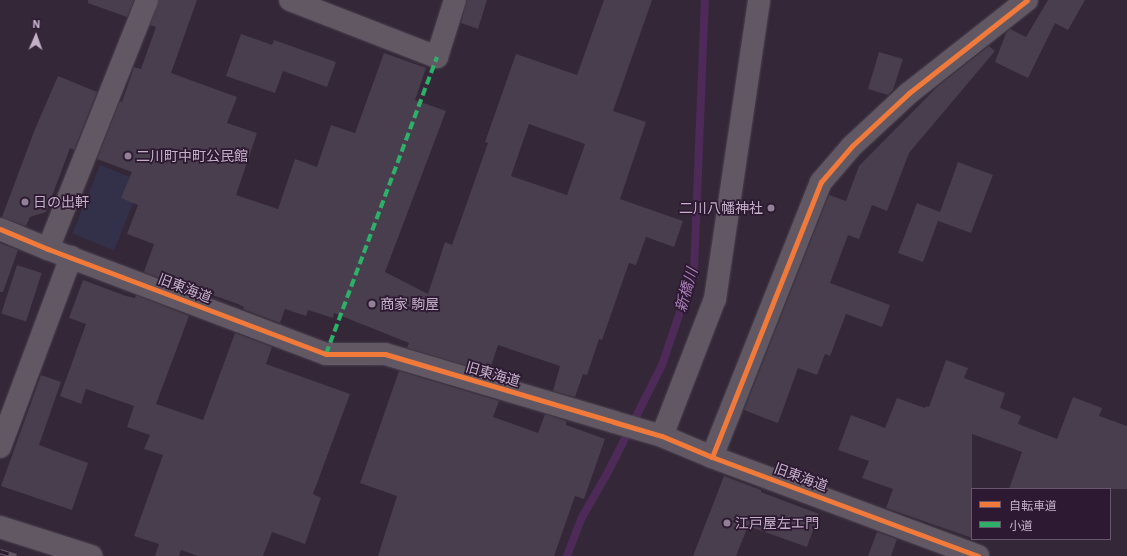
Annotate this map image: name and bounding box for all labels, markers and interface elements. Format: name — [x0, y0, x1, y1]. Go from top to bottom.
north arrow — [16, 16, 56, 56]
text: N — [32, 17, 41, 31]
place label: 二川町中町公民館 — [136, 148, 248, 164]
marker: 二川町中町公民館 — [123, 151, 133, 161]
place label: 日の出軒 — [33, 194, 89, 210]
marker: 日の出軒 — [20, 197, 30, 207]
place label: 二川八幡神社 — [679, 200, 763, 216]
marker: 二川八幡神社 — [766, 203, 776, 213]
water label: 新橋川 — [671, 266, 701, 314]
street label: 旧東海道 — [156, 270, 214, 306]
place label: 商家 駒屋 — [380, 296, 439, 312]
marker: 商家 駒屋 — [367, 299, 377, 309]
street label: 旧東海道 — [464, 358, 522, 390]
street label: 旧東海道 — [772, 460, 830, 494]
legend — [971, 488, 1111, 540]
text: 自転車道 — [1009, 498, 1057, 513]
place label: 江戸屋左エ門 — [735, 515, 819, 531]
marker: 江戸屋左エ門 — [722, 518, 732, 528]
text: 小道 — [1009, 518, 1033, 533]

